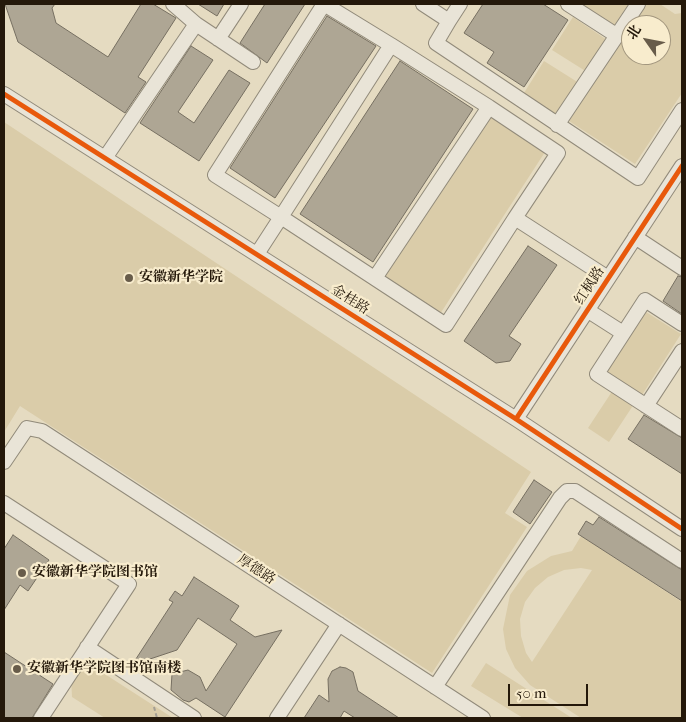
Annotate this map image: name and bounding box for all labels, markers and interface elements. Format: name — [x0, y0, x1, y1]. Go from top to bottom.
north arrow — [621, 15, 671, 65]
text: 北 — [623, 22, 645, 43]
street label: 红枫路 — [572, 264, 608, 308]
place label: 安徽新华学院 — [139, 270, 223, 286]
marker: 安徽新华学院 — [123, 272, 135, 284]
street label: 金桂路 — [328, 282, 372, 318]
street label: 厚德路 — [234, 552, 278, 588]
place label: 安徽新华学院图书馆 — [32, 565, 158, 581]
marker: 安徽新华学院图书馆 — [16, 567, 28, 579]
place label: 安徽新华学院图书馆南楼 — [27, 661, 181, 677]
marker: 安徽新华学院图书馆南楼 — [11, 663, 23, 675]
scale bar — [511, 674, 591, 706]
text: 50 m — [516, 684, 546, 702]

